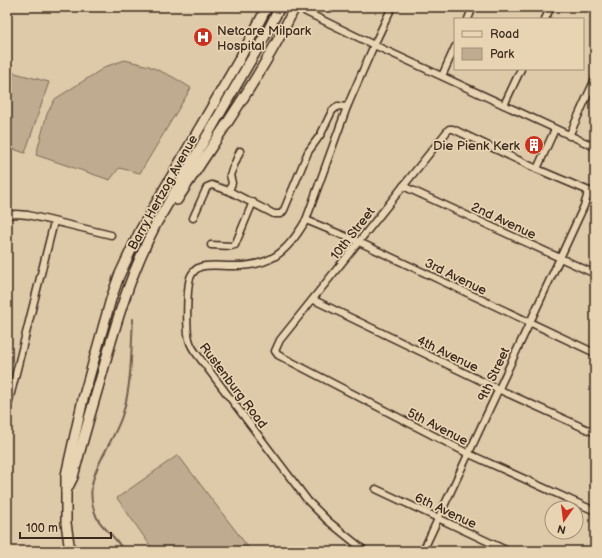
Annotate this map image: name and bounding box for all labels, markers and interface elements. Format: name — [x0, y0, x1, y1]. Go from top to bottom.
legend — [454, 18, 584, 70]
place label: Netcare Milpark Hospital — [217, 23, 312, 54]
hospital icon: Netcare Milpark Hospital — [192, 26, 214, 48]
text: Road — [490, 27, 519, 42]
text: Park — [490, 47, 514, 62]
street label: Barry Hertzog Avenue — [125, 132, 201, 253]
building icon: Die Pienk Kerk — [523, 134, 545, 156]
place label: Die Pienk Kerk — [433, 138, 521, 154]
street label: 2nd Avenue — [469, 199, 539, 243]
street label: 10th Street — [327, 204, 378, 263]
street label: 3rd Avenue — [422, 255, 489, 299]
street label: 4th Avenue — [414, 332, 481, 376]
street label: Rustenburg Road — [196, 340, 271, 432]
street label: 9th Street — [474, 345, 513, 404]
street label: 5th Avenue — [405, 405, 471, 449]
street label: 6th Avenue — [412, 490, 479, 532]
north arrow — [544, 500, 584, 540]
scale bar — [20, 514, 111, 540]
text: 100 m — [26, 521, 58, 536]
text: N — [556, 522, 567, 537]

